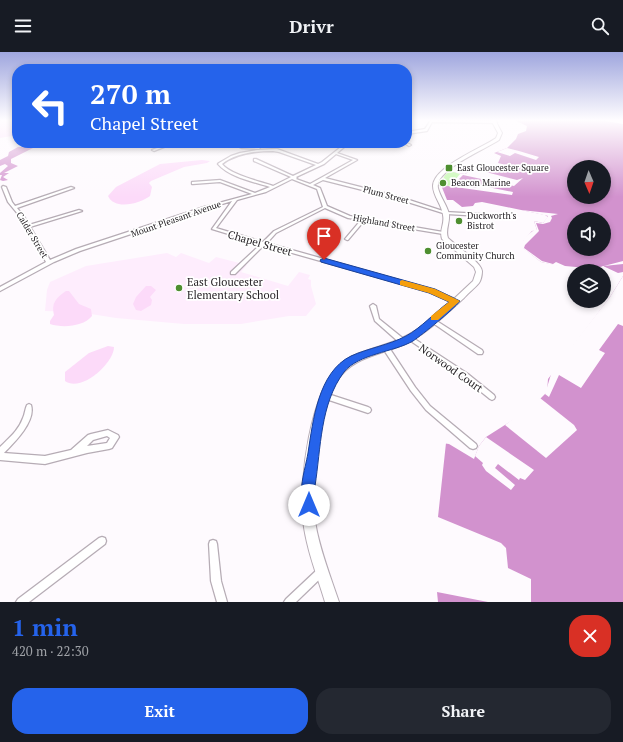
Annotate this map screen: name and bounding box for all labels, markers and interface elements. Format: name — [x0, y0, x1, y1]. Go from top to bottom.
text: Drivr — [289, 14, 334, 38]
icon: menu — [12, 15, 34, 37]
icon: search — [589, 15, 611, 37]
text: 270 m — [90, 75, 171, 112]
icon: left — [24, 80, 76, 132]
text: Chapel Street — [90, 111, 198, 135]
north arrow — [567, 160, 611, 204]
map controls — [567, 160, 611, 308]
place label: East Gloucester Square — [457, 162, 549, 174]
marker: East Gloucester Square — [444, 163, 454, 173]
place label: Beacon Marine — [451, 177, 511, 189]
marker: Beacon Marine — [438, 178, 448, 188]
street label: Plum Street — [362, 183, 411, 207]
street label: Mount Pleasant Avenue — [129, 198, 223, 240]
street label: Calder Street — [13, 210, 51, 261]
place label: Duckworth's Bistrot — [467, 210, 517, 232]
street label: Highland Street — [352, 212, 417, 234]
button: sound — [567, 212, 611, 256]
marker: Duckworth's Bistrot — [454, 216, 464, 226]
pin — [307, 219, 341, 260]
icon: arrive — [313, 225, 335, 247]
street label: Chapel Street — [226, 227, 294, 259]
place label: Gloucester Community Church — [436, 240, 515, 262]
marker: Gloucester Community Church — [423, 246, 433, 256]
button: layers — [567, 264, 611, 308]
place label: East Gloucester Elementary School — [187, 275, 279, 302]
marker: East Gloucester Elementary School — [174, 283, 184, 293]
street label: Norwood Court — [416, 341, 486, 395]
position arrow — [288, 484, 330, 526]
text: 1 min — [12, 611, 78, 643]
button: close — [569, 615, 611, 657]
text: 420 m · 22:30 — [12, 642, 89, 660]
button: Exit — [12, 688, 308, 734]
button: Share — [316, 688, 611, 734]

